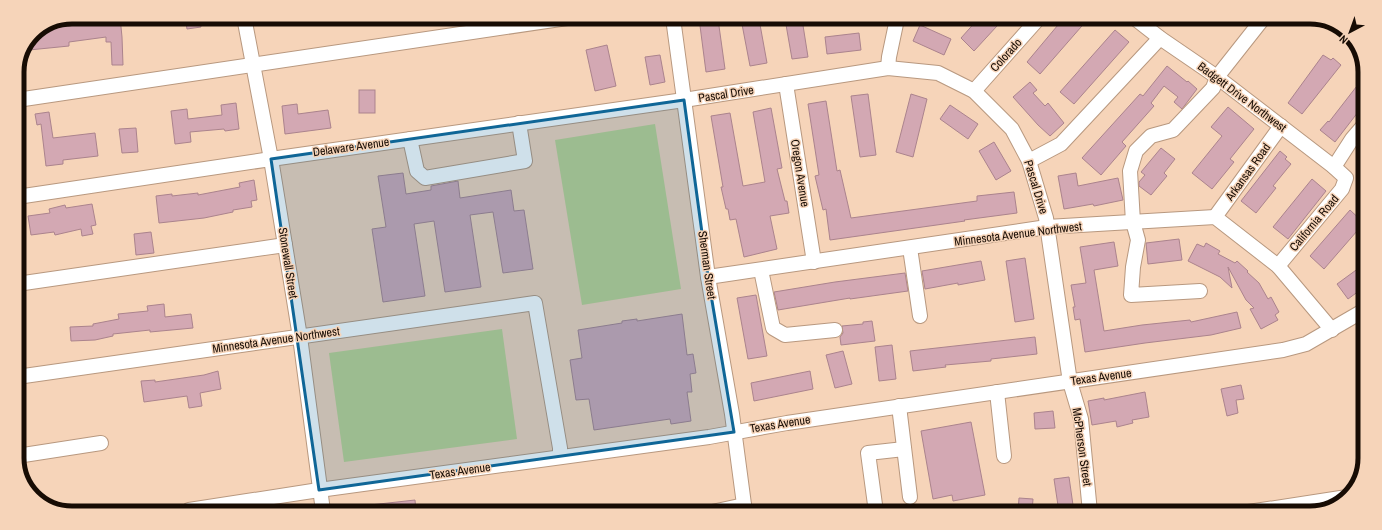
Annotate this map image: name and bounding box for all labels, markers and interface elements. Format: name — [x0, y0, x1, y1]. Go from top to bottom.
north arrow — [1330, 12, 1370, 52]
text: N — [1336, 32, 1350, 47]
street label: Colorado — [987, 35, 1025, 75]
street label: Badgett Drive Northwest — [1194, 58, 1290, 136]
street label: Pascal Drive — [697, 82, 755, 106]
street label: Delaware Avenue — [312, 134, 390, 160]
street label: Oregon Avenue — [787, 138, 813, 208]
street label: Arkansas Road — [1221, 140, 1274, 205]
street label: Pascal Drive — [1020, 158, 1052, 216]
street label: California Road — [1286, 191, 1342, 255]
street label: Minnesota Avenue Northwest — [953, 218, 1083, 250]
street label: Stonewall Street — [274, 226, 302, 300]
street label: Sherman Street — [694, 230, 720, 300]
street label: Minnesota Avenue Northwest — [211, 323, 341, 357]
street label: Texas Avenue — [1070, 365, 1132, 389]
street label: McPherson Street — [1069, 407, 1095, 487]
street label: Texas Avenue — [749, 411, 811, 437]
street label: Texas Avenue — [429, 459, 491, 483]

